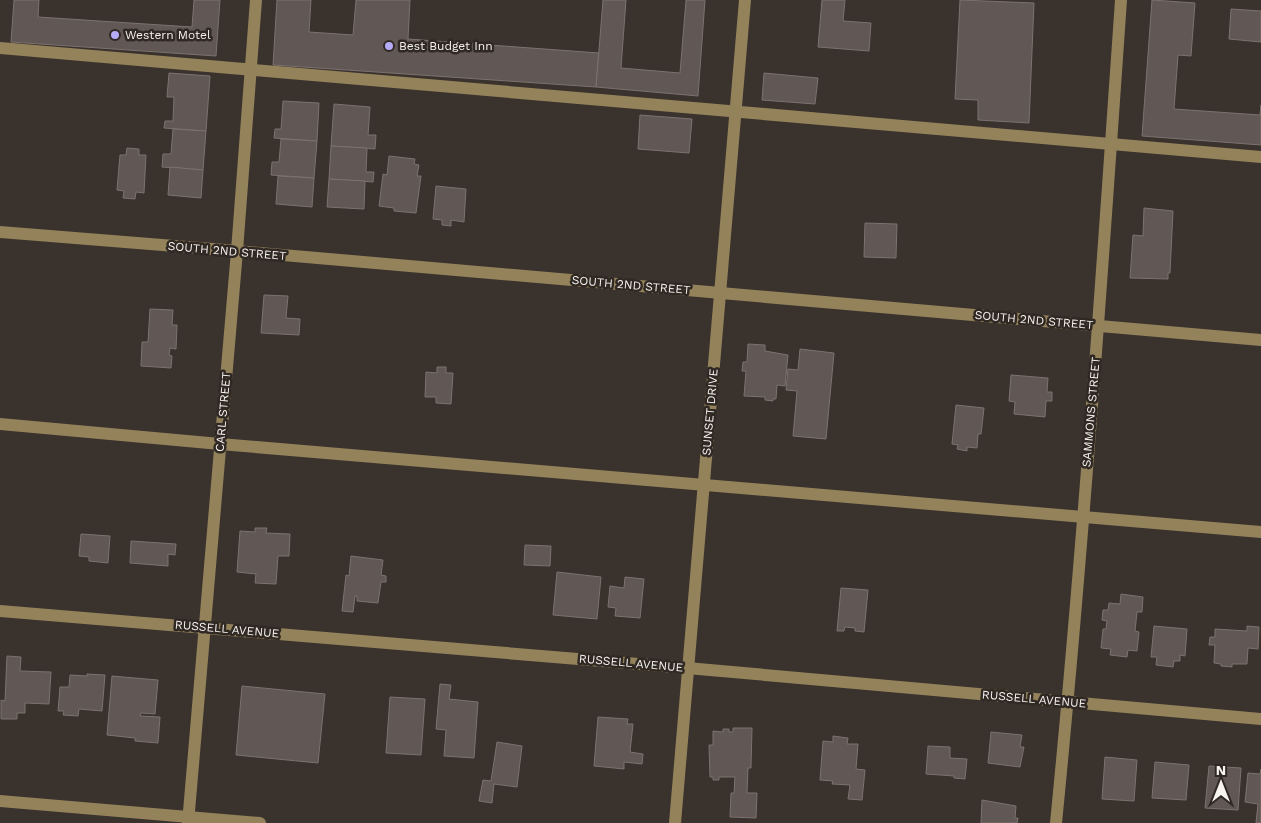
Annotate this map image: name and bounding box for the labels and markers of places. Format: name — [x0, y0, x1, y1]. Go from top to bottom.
place label: Western Motel — [125, 28, 211, 42]
marker: Western Motel — [109, 29, 121, 41]
place label: Best Budget Inn — [399, 39, 493, 53]
marker: Best Budget Inn — [383, 40, 395, 52]

